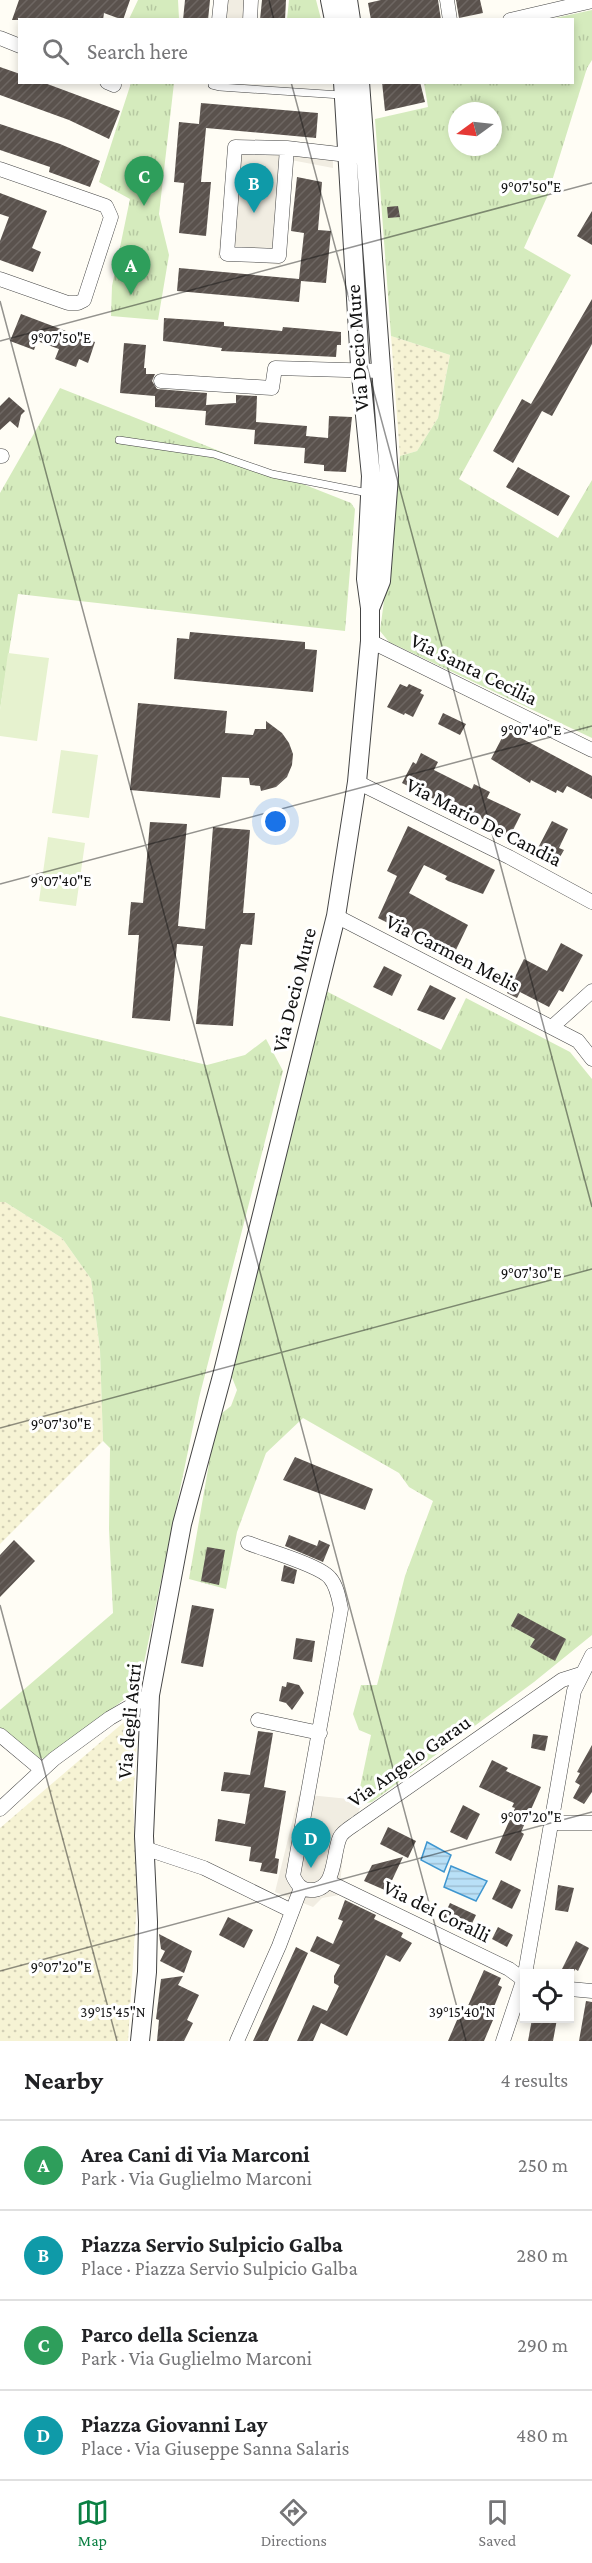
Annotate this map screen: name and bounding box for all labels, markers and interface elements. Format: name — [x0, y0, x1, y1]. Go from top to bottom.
search box — [18, 18, 574, 84]
icon: search — [39, 35, 72, 68]
text: Search here — [87, 39, 188, 64]
north arrow — [448, 102, 502, 156]
pin: C — [124, 156, 164, 206]
pin: B — [234, 164, 274, 213]
text: 9°07'50"E — [501, 179, 561, 195]
pin: A — [112, 246, 150, 295]
street label: Via Decio Mure — [341, 284, 373, 412]
text: 9°07'50"E — [31, 330, 91, 346]
street label: Via Santa Cecilia — [406, 628, 542, 710]
text: 9°07'40"E — [501, 722, 561, 738]
street label: Via Mario De Candia — [402, 772, 566, 872]
your location — [261, 807, 290, 836]
text: 9°07'40"E — [31, 873, 91, 889]
street label: Via Carmen Melis — [382, 909, 524, 997]
street label: Via Decio Mure — [267, 925, 321, 1055]
text: 9°07'30"E — [501, 1265, 561, 1281]
text: 9°07'30"E — [31, 1416, 91, 1432]
street label: Via degli Astri — [112, 1662, 146, 1780]
street label: Via Angelo Garau — [343, 1710, 475, 1812]
text: 9°07'20"E — [500, 1809, 562, 1825]
pin: D — [292, 1818, 330, 1868]
street label: Via dei Coralli — [379, 1875, 495, 1948]
text: 9°07'20"E — [30, 1959, 92, 1975]
map controls — [520, 1969, 574, 2023]
button: locate — [520, 1969, 574, 2023]
text: 39°15'45"N — [80, 2004, 146, 2020]
text: 39°15'40"N — [429, 2004, 495, 2020]
text: Nearby — [24, 2066, 103, 2095]
text: 4 results — [501, 2069, 568, 2091]
text: Area Cani di Via Marconi — [81, 2142, 310, 2167]
text: A — [38, 2154, 49, 2176]
text: 250 m — [518, 2154, 568, 2176]
text: Park · Via Guglielmo Marconi — [81, 2167, 312, 2189]
text: Piazza Servio Sulpicio Galba — [81, 2232, 343, 2257]
text: B — [38, 2244, 49, 2266]
text: 280 m — [517, 2244, 568, 2266]
text: Place · Piazza Servio Sulpicio Galba — [81, 2257, 358, 2279]
text: Parco della Scienza — [81, 2322, 258, 2347]
text: C — [37, 2334, 50, 2356]
text: 290 m — [517, 2334, 568, 2356]
text: Park · Via Guglielmo Marconi — [81, 2347, 312, 2369]
text: Piazza Giovanni Lay — [81, 2412, 267, 2437]
text: D — [37, 2424, 50, 2446]
text: 480 m — [516, 2424, 568, 2446]
text: Place · Via Giuseppe Sanna Salaris — [81, 2437, 349, 2459]
tab: Map — [76, 2496, 109, 2549]
tab: Directions — [261, 2496, 327, 2549]
tab: Saved — [479, 2496, 516, 2549]

